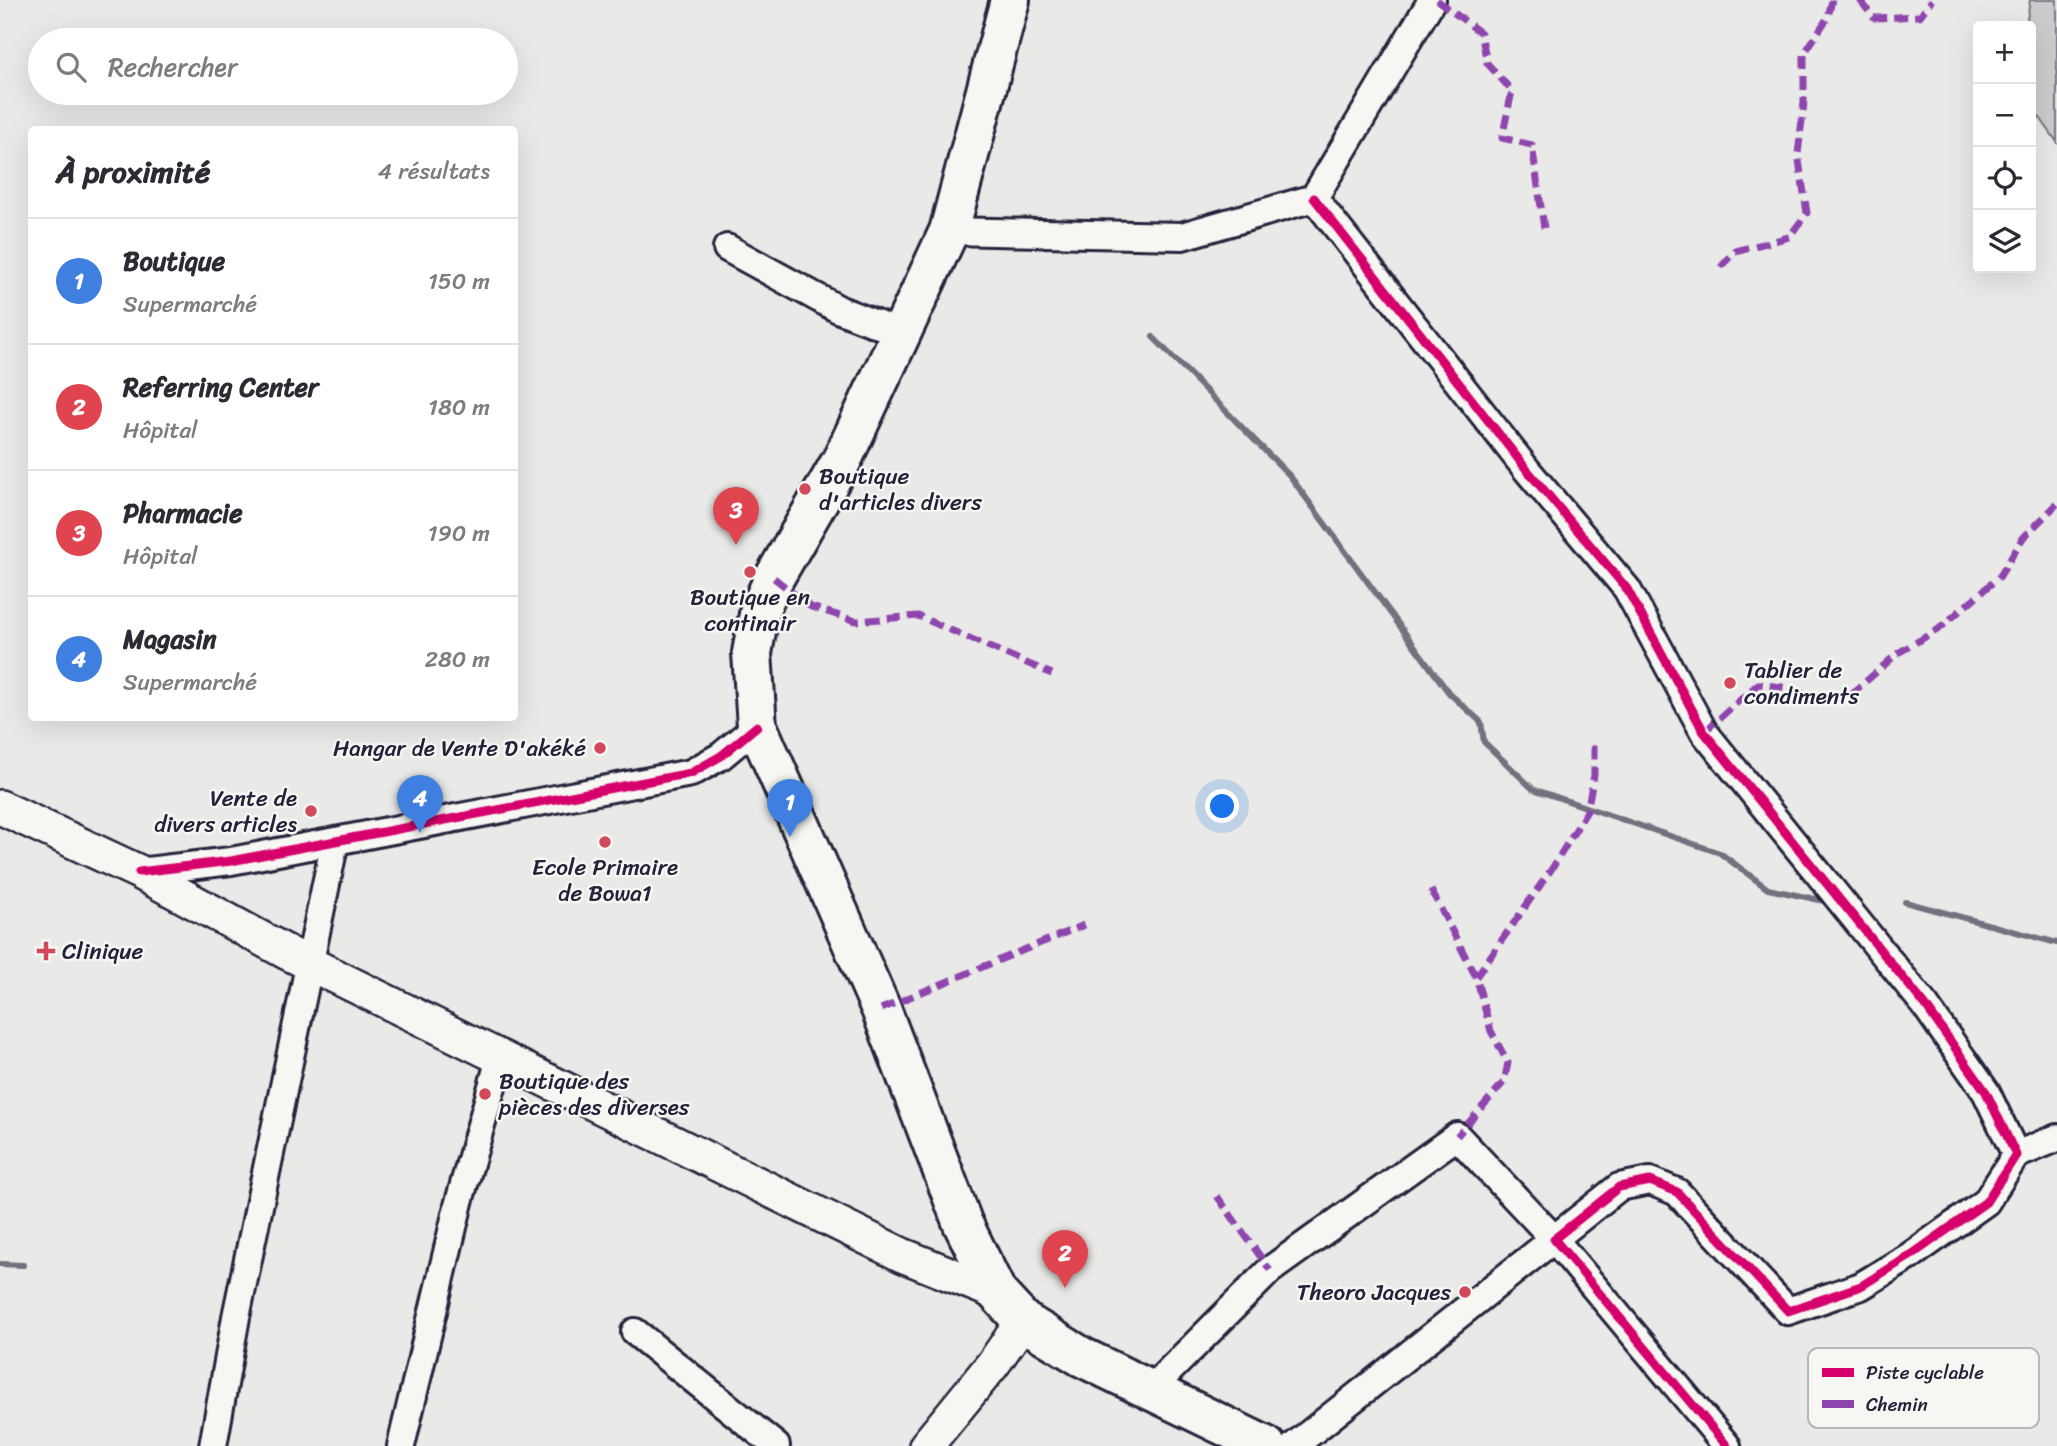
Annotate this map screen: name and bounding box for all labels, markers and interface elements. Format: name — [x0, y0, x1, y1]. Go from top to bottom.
map controls — [1973, 21, 2036, 273]
button: + — [1973, 21, 2036, 84]
search box — [28, 28, 518, 105]
text: Rechercher — [108, 44, 238, 90]
icon: search — [52, 48, 90, 86]
button: − — [1973, 84, 2036, 147]
text: À proximité — [56, 145, 210, 199]
button: locate — [1973, 147, 2036, 210]
text: 4 résultats — [378, 151, 490, 192]
button: layers — [1973, 210, 2036, 273]
text: Boutique — [123, 238, 225, 284]
text: 1 — [74, 261, 84, 302]
text: 150 m — [428, 261, 490, 302]
text: Supermarché — [123, 284, 257, 325]
text: Referring Center — [123, 364, 319, 410]
text: 2 — [72, 387, 86, 428]
text: 180 m — [428, 387, 490, 428]
text: Hôpital — [123, 410, 198, 451]
place label: Boutique d'articles divers — [819, 456, 982, 523]
marker: Boutique d'articles divers — [797, 481, 813, 497]
pin: 3 — [713, 487, 759, 545]
text: Pharmacie — [123, 490, 243, 536]
text: 3 — [73, 513, 85, 554]
text: 190 m — [428, 513, 490, 554]
text: Hôpital — [123, 536, 198, 577]
marker: Boutique en continair — [742, 564, 758, 580]
place label: Boutique en continair — [690, 577, 810, 644]
text: Magasin — [123, 616, 217, 662]
text: 4 — [72, 639, 86, 680]
text: 280 m — [425, 639, 490, 680]
place label: Tablier de condiments — [1744, 650, 1859, 717]
text: Supermarché — [123, 662, 257, 703]
marker: Tablier de condiments — [1722, 675, 1738, 691]
place label: Hangar de Vente D'akéké — [333, 728, 586, 769]
marker: Hangar de Vente D'akéké — [592, 740, 608, 756]
pin: 4 — [397, 775, 443, 833]
place label: Vente de divers articles — [154, 778, 298, 845]
pin: 1 — [767, 779, 813, 837]
your location — [1205, 789, 1239, 823]
marker: Vente de divers articles — [303, 803, 319, 819]
marker: Ecole Primaire de Bowa1 — [597, 834, 613, 850]
place label: Ecole Primaire de Bowa1 — [532, 847, 678, 914]
place label: Clinique — [62, 931, 144, 972]
marker: Clinique — [36, 941, 56, 961]
place label: Boutique des pièces des diverses — [498, 1061, 690, 1128]
marker: Boutique des pièces des diverses — [477, 1086, 493, 1102]
pin: 2 — [1042, 1230, 1088, 1288]
place label: Theoro Jacques — [1297, 1272, 1451, 1313]
marker: Theoro Jacques — [1457, 1284, 1473, 1300]
legend — [1808, 1348, 2039, 1428]
text: Piste cyclable — [1866, 1356, 1984, 1389]
text: Chemin — [1866, 1388, 1928, 1421]

